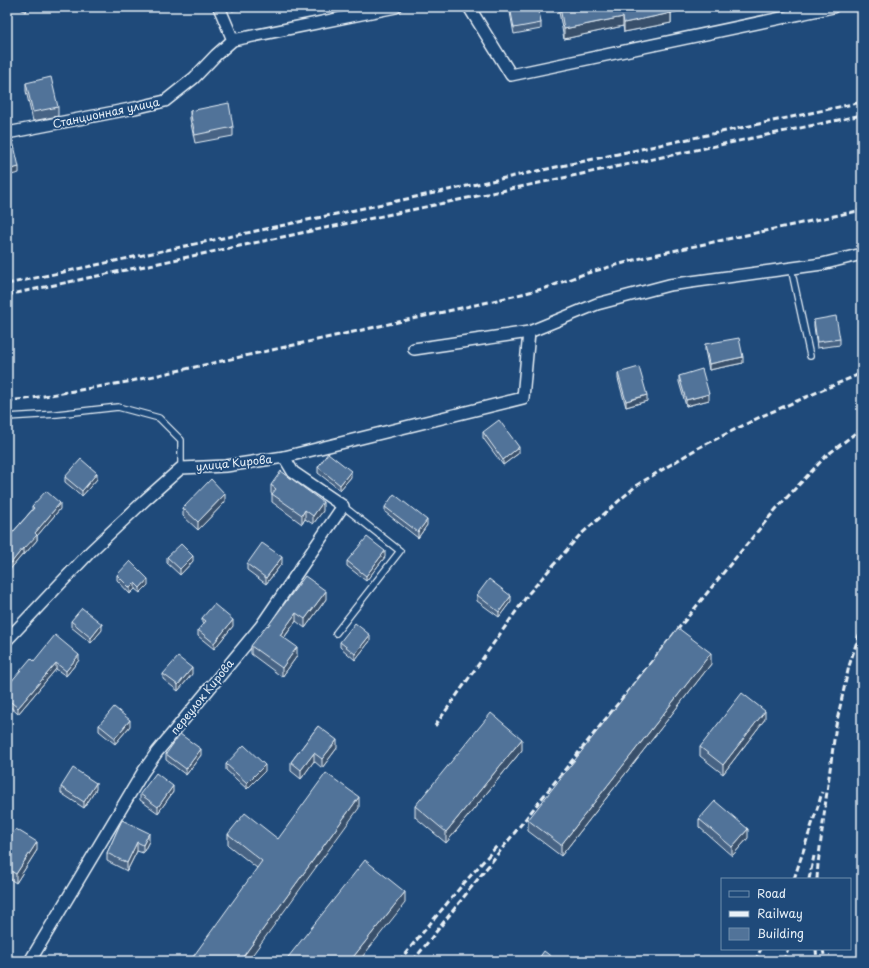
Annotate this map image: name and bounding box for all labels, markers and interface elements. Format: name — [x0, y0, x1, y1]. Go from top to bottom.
street label: Станционная улица — [51, 93, 161, 132]
street label: улица Кирова — [195, 450, 273, 475]
street label: переулок Кирова — [166, 655, 237, 738]
legend — [721, 878, 851, 950]
text: Road — [757, 884, 786, 902]
text: Railway — [757, 904, 803, 922]
text: Building — [757, 924, 804, 942]

